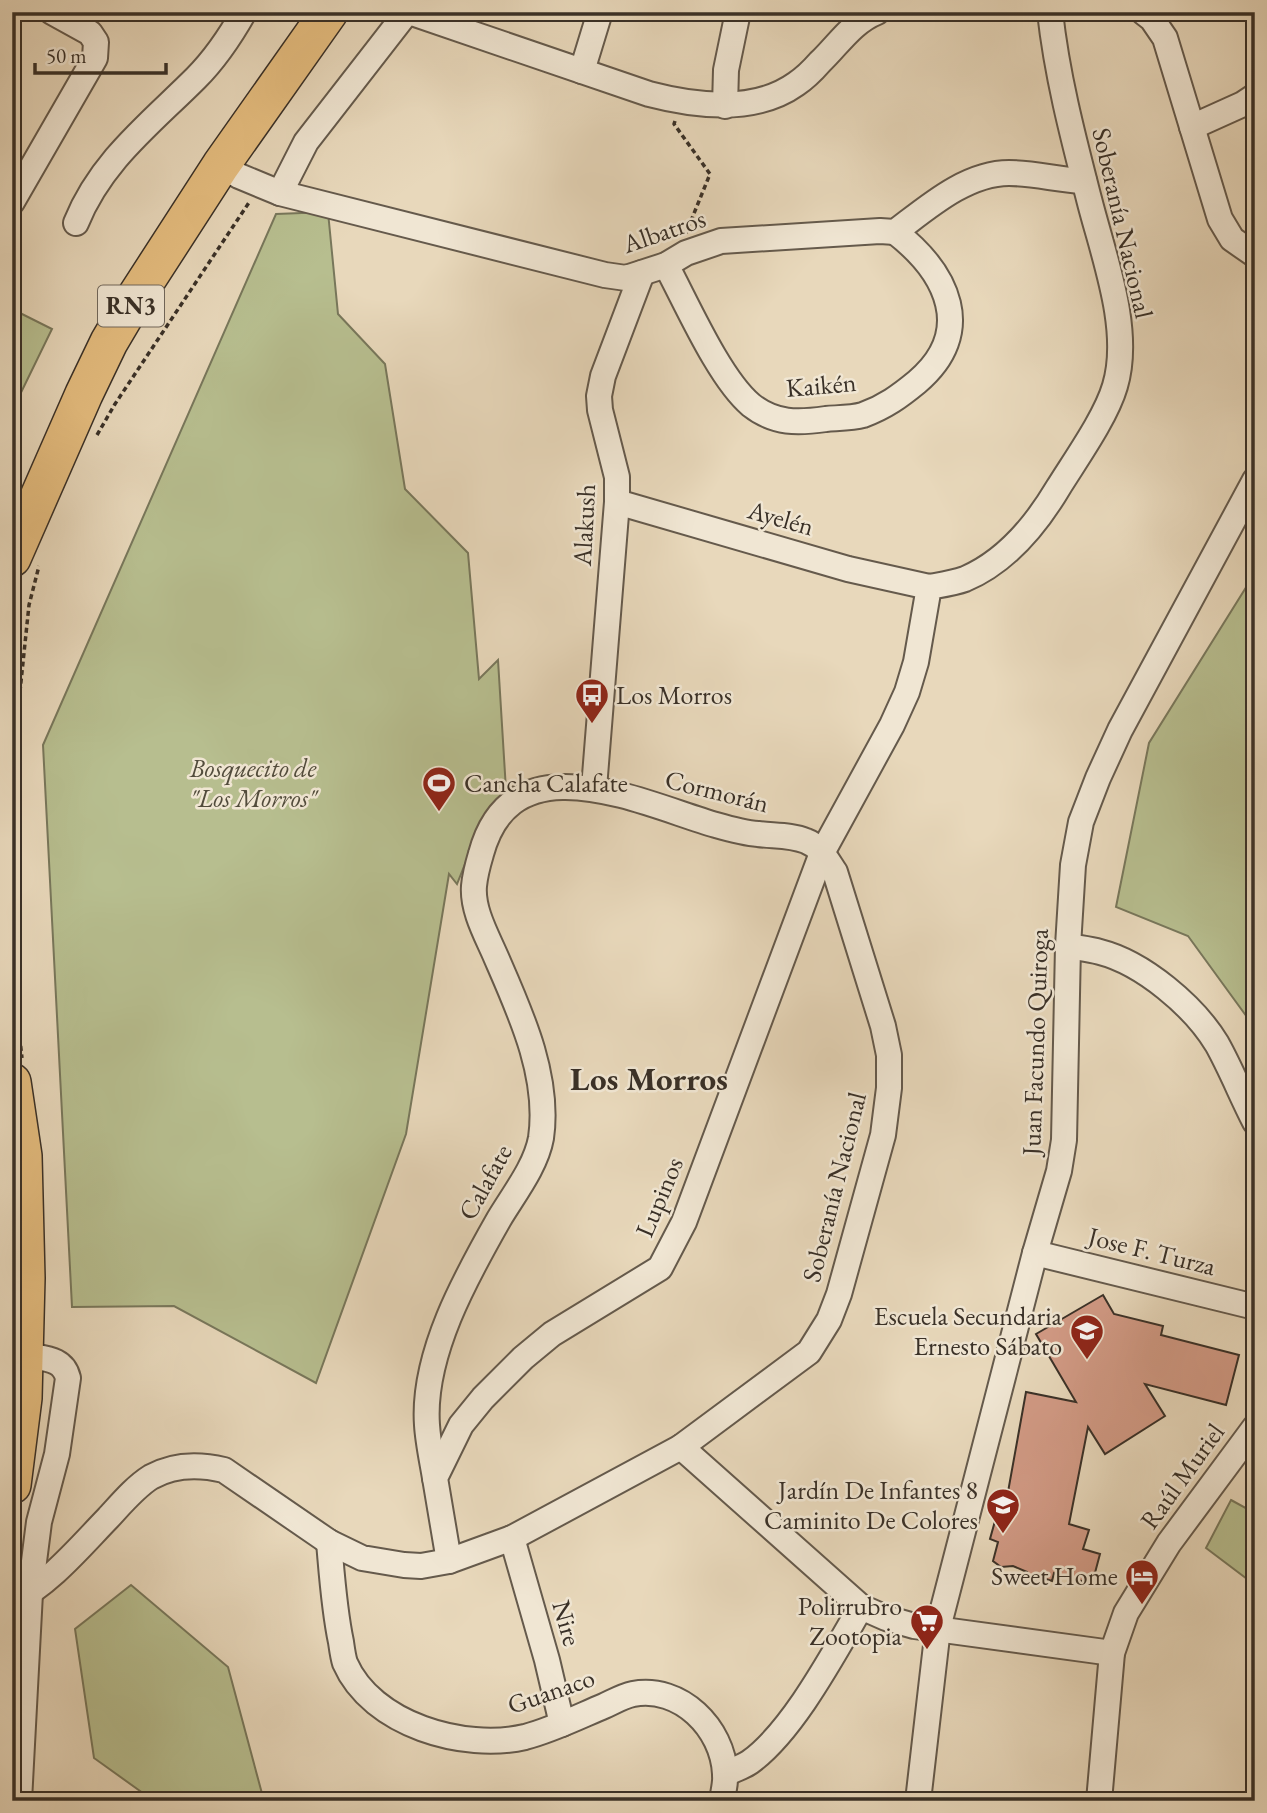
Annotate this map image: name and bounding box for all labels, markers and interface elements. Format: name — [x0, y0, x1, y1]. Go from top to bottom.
scale bar — [35, 32, 166, 76]
text: 50 m — [46, 42, 87, 69]
street label: Soberanía Nacional — [1085, 124, 1161, 322]
street label: Albatros — [617, 201, 710, 261]
road number: RN3 — [98, 286, 164, 326]
street label: Kaikén — [784, 365, 858, 405]
street label: Alakush — [565, 483, 603, 568]
street label: Ayelén — [743, 492, 818, 544]
bus stop icon: Los Morros — [573, 676, 611, 725]
place label: Los Morros — [616, 678, 732, 712]
park label: Bosquecito de "Los Morros" — [189, 751, 319, 815]
street label: Cormorán — [662, 762, 773, 820]
sports icon: Cancha Calafate — [420, 764, 458, 813]
place label: Cancha Calafate — [464, 766, 628, 800]
street label: Juan Facundo Quiroga — [1014, 927, 1056, 1158]
district label: Los Morros — [570, 1057, 728, 1100]
street label: Soberanía Nacional — [794, 1089, 874, 1285]
street label: Calafate — [450, 1138, 520, 1226]
street label: Lupinos — [627, 1152, 691, 1242]
street label: Jose F. Turza — [1083, 1218, 1220, 1283]
place label: Escuela Secundaria Ernesto Sábato — [874, 1299, 1063, 1363]
school or university icon: Escuela Secundaria Ernesto Sábato — [1068, 1312, 1106, 1361]
street label: Raúl Muriel — [1132, 1416, 1232, 1536]
place label: Jardín De Infantes 8 Caminito De Colores — [764, 1473, 978, 1537]
school or university icon: Jardín De Infantes 8 Caminito De Colores — [984, 1486, 1022, 1535]
hotel icon: Sweet Home — [1123, 1557, 1161, 1606]
place label: Sweet Home — [991, 1559, 1118, 1593]
place label: Polirrubro Zootopia — [798, 1589, 903, 1653]
street label: Nire — [544, 1596, 590, 1650]
supermarket icon: Polirrubro Zootopia — [908, 1602, 946, 1651]
street label: Guanaco — [503, 1660, 599, 1722]

